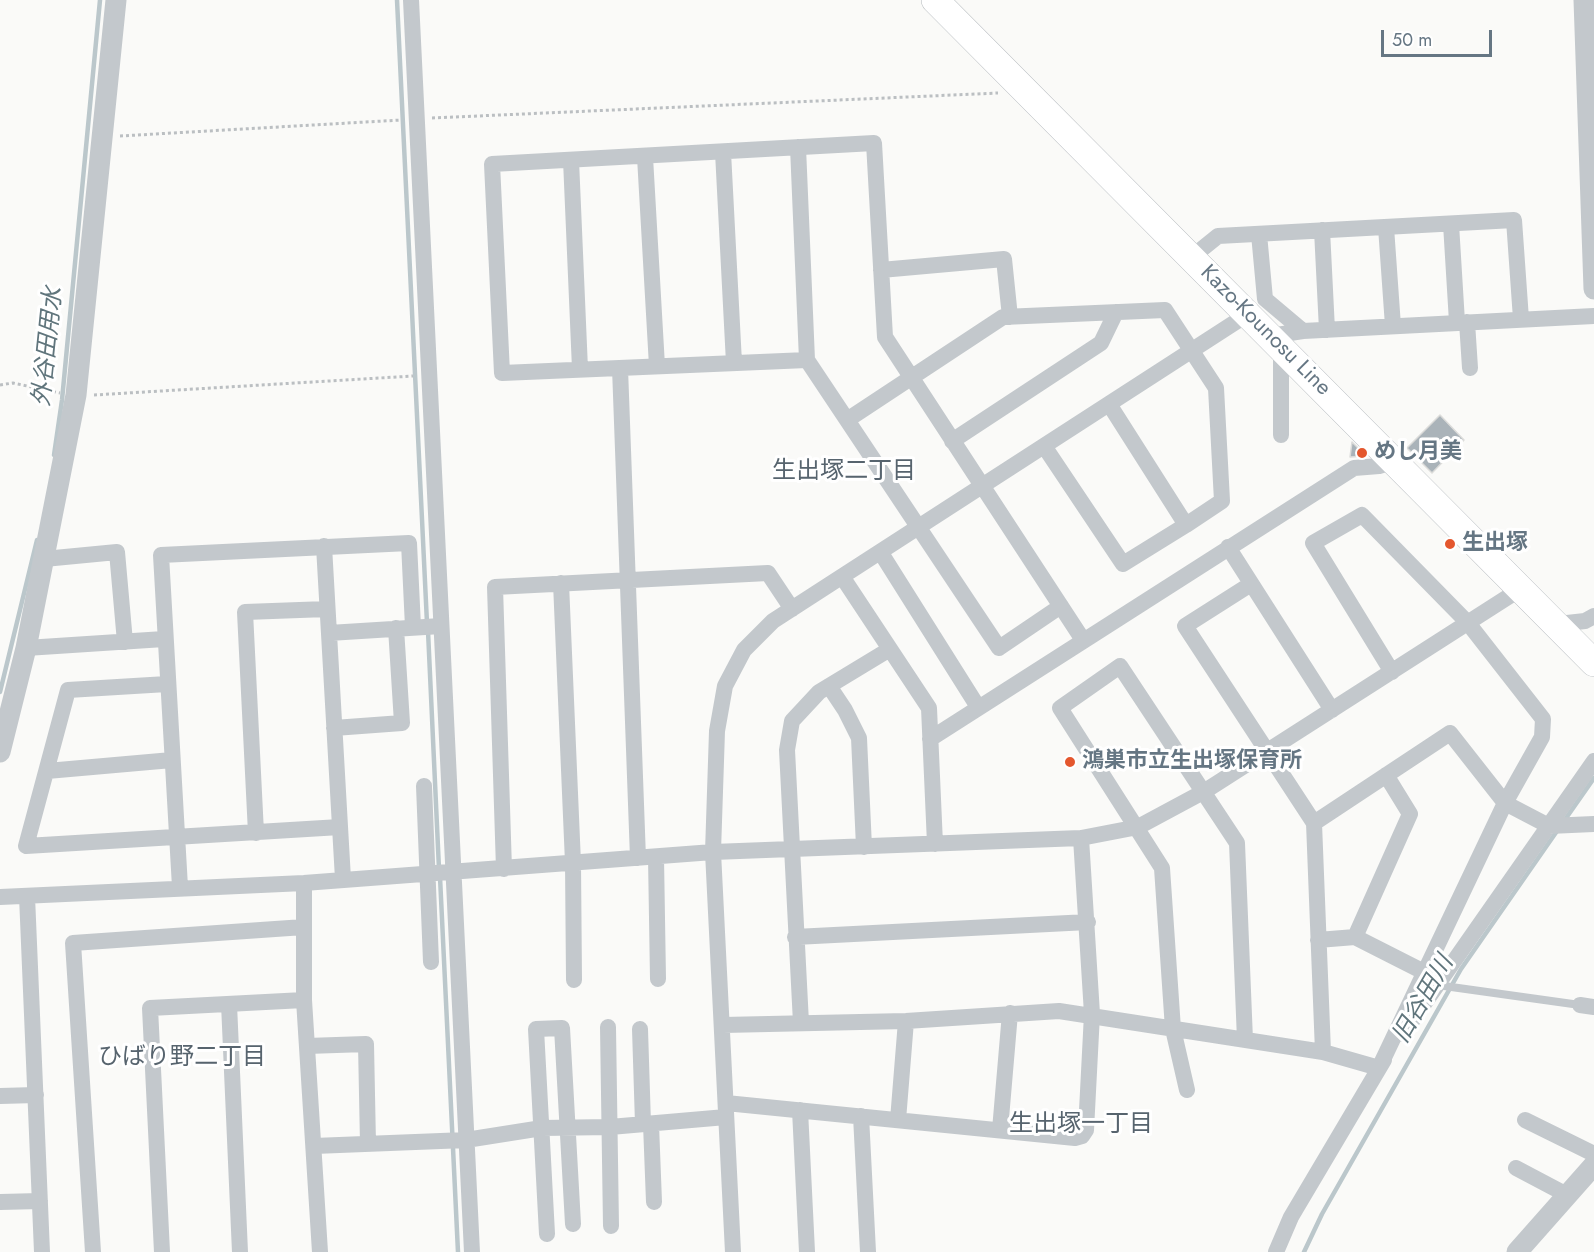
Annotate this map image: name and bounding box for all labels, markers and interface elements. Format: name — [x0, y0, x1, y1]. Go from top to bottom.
scale bar — [1384, 18, 1495, 56]
text: 50 m — [1392, 27, 1432, 53]
street label: Kazo-Kounosu Line — [1194, 260, 1336, 402]
water label: 外谷田用水 — [28, 286, 70, 408]
place label: めし月美 — [1374, 440, 1462, 466]
marker: めし月美 — [1355, 446, 1369, 460]
district label: 生出塚二丁目 — [772, 458, 916, 486]
place label: 生出塚 — [1462, 531, 1528, 557]
marker: 生出塚 — [1443, 537, 1457, 551]
place label: 鴻巣市立生出塚保育所 — [1082, 749, 1302, 775]
marker: 鴻巣市立生出塚保育所 — [1063, 755, 1077, 769]
water label: 旧谷田川 — [1388, 951, 1460, 1049]
district label: ひばり野二丁目 — [98, 1044, 266, 1072]
district label: 生出塚一丁目 — [1009, 1111, 1153, 1139]

